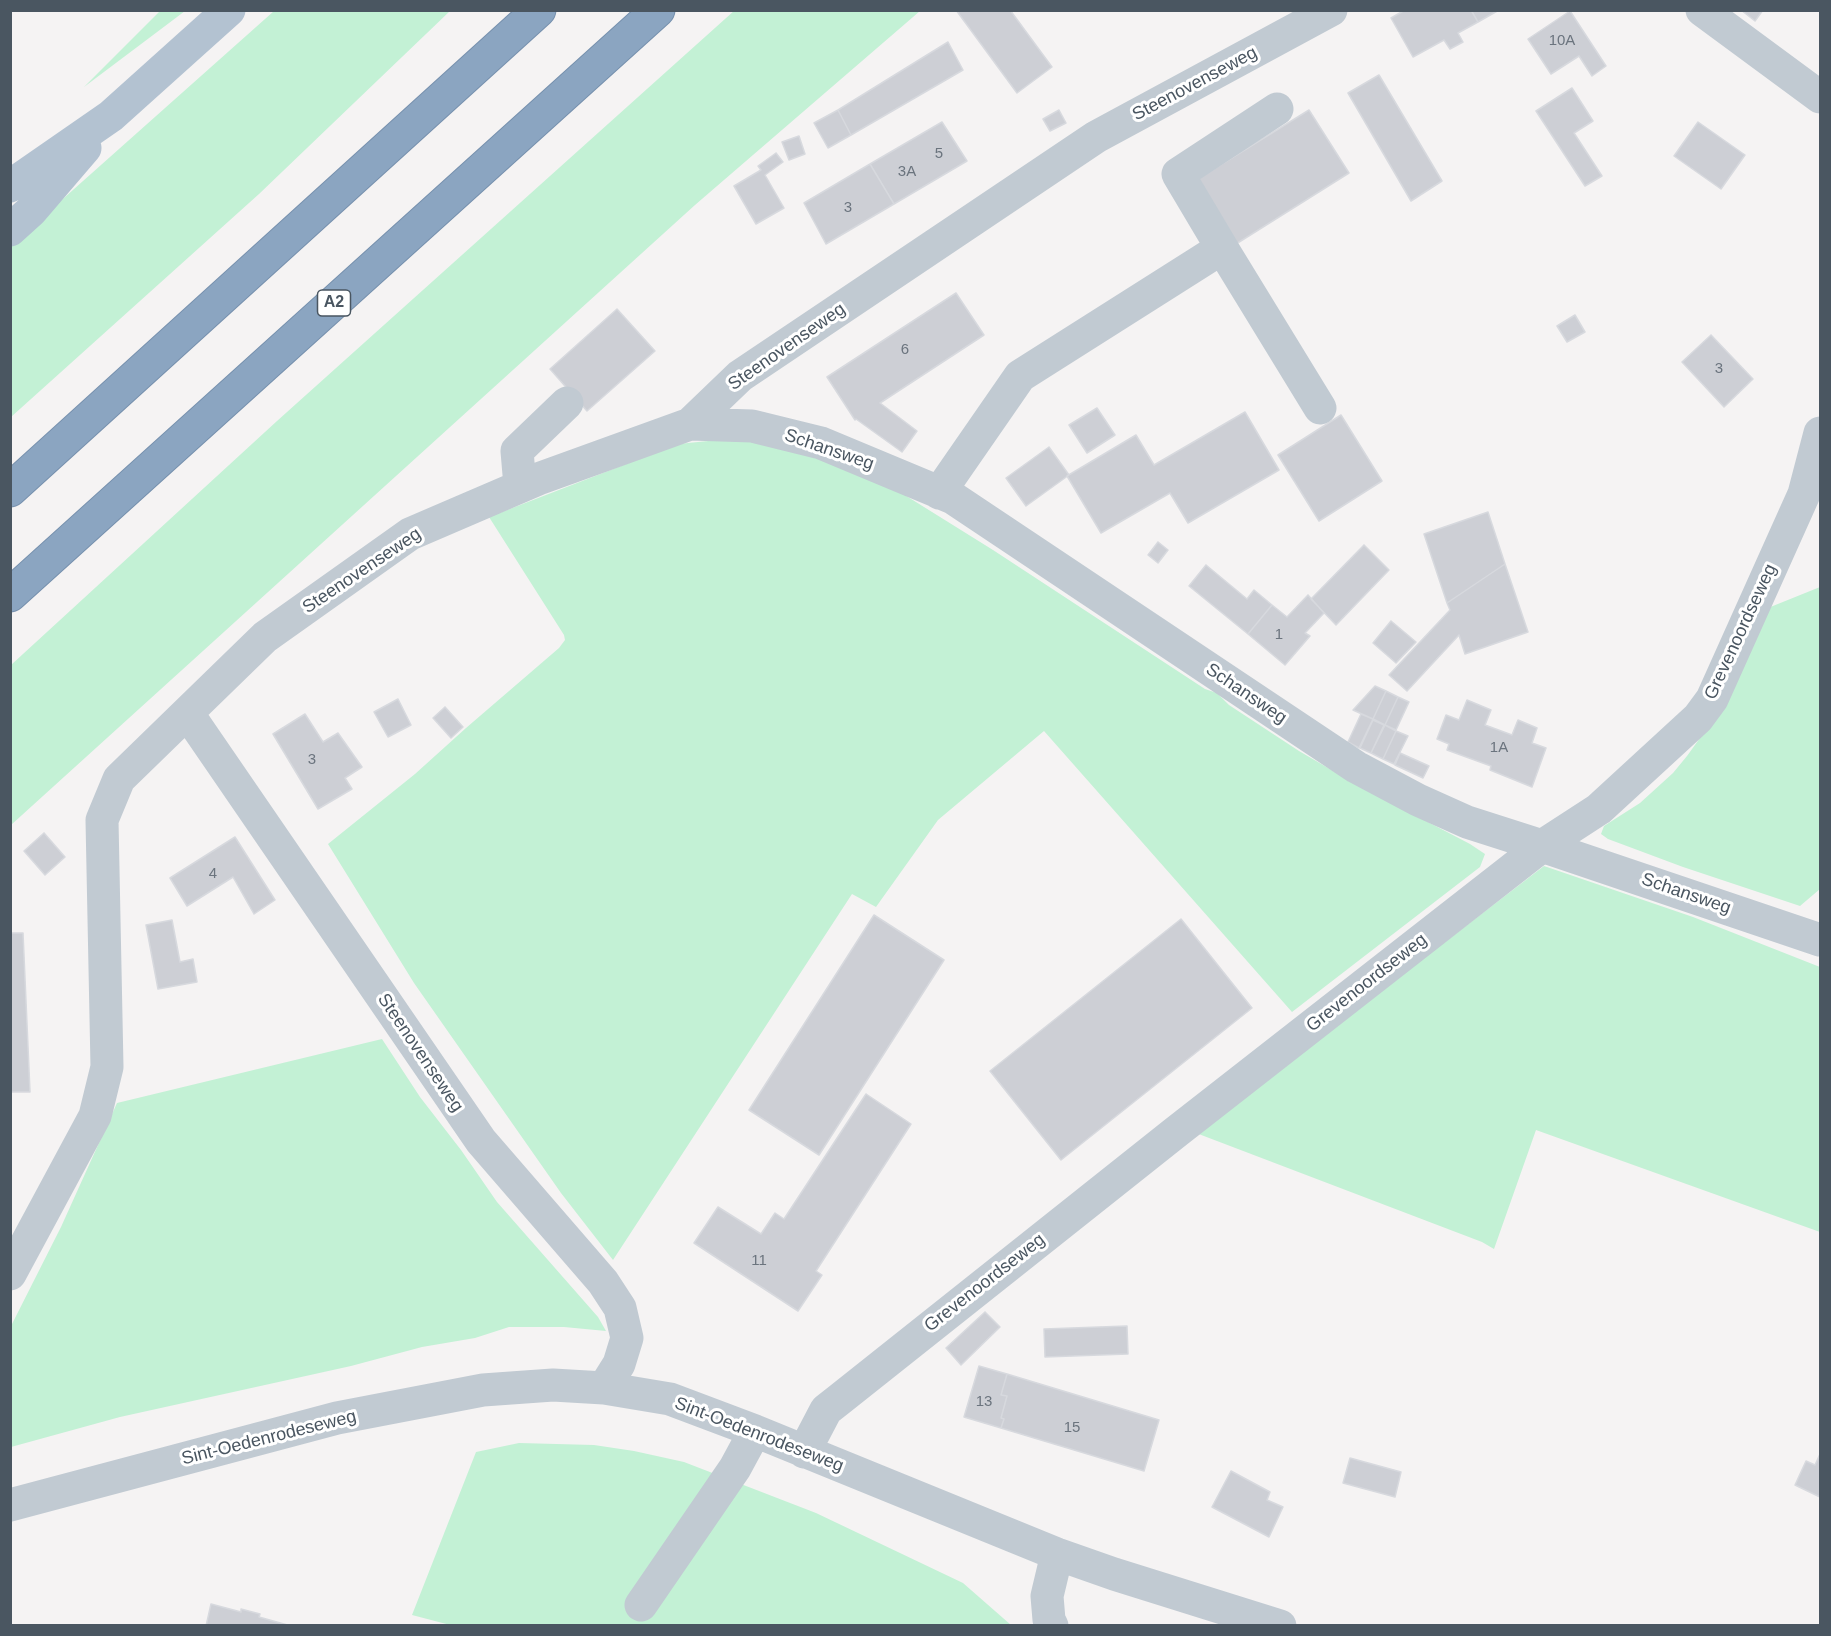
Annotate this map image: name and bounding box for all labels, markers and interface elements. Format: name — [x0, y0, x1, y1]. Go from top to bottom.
house number: 10A — [1549, 32, 1575, 50]
street label: Steenovenseweg — [1129, 42, 1261, 126]
house number: 5 — [935, 145, 943, 163]
house number: 3A — [898, 163, 916, 181]
house number: 3 — [844, 199, 852, 217]
road number: A2 — [318, 290, 350, 316]
street label: Steenovenseweg — [724, 299, 850, 395]
house number: 6 — [901, 341, 909, 359]
house number: 3 — [1715, 360, 1723, 378]
street label: Schansweg — [781, 425, 877, 475]
street label: Steenovenseweg — [299, 523, 425, 619]
street label: Grevenoordseweg — [1700, 561, 1782, 703]
house number: 1 — [1275, 626, 1283, 644]
street label: Schansweg — [1201, 659, 1291, 729]
house number: 1A — [1490, 739, 1508, 757]
house number: 3 — [308, 751, 316, 769]
house number: 4 — [209, 865, 217, 883]
street label: Schansweg — [1638, 869, 1734, 919]
street label: Grevenoordseweg — [1302, 929, 1432, 1037]
street label: Steenovenseweg — [372, 990, 468, 1116]
street label: Grevenoordseweg — [920, 1229, 1050, 1337]
house number: 11 — [751, 1252, 767, 1270]
street label: Sint-Oedenrodeseweg — [672, 1393, 846, 1477]
house number: 13 — [976, 1393, 992, 1411]
street label: Sint-Oedenrodeseweg — [179, 1406, 359, 1470]
house number: 15 — [1064, 1419, 1080, 1437]

